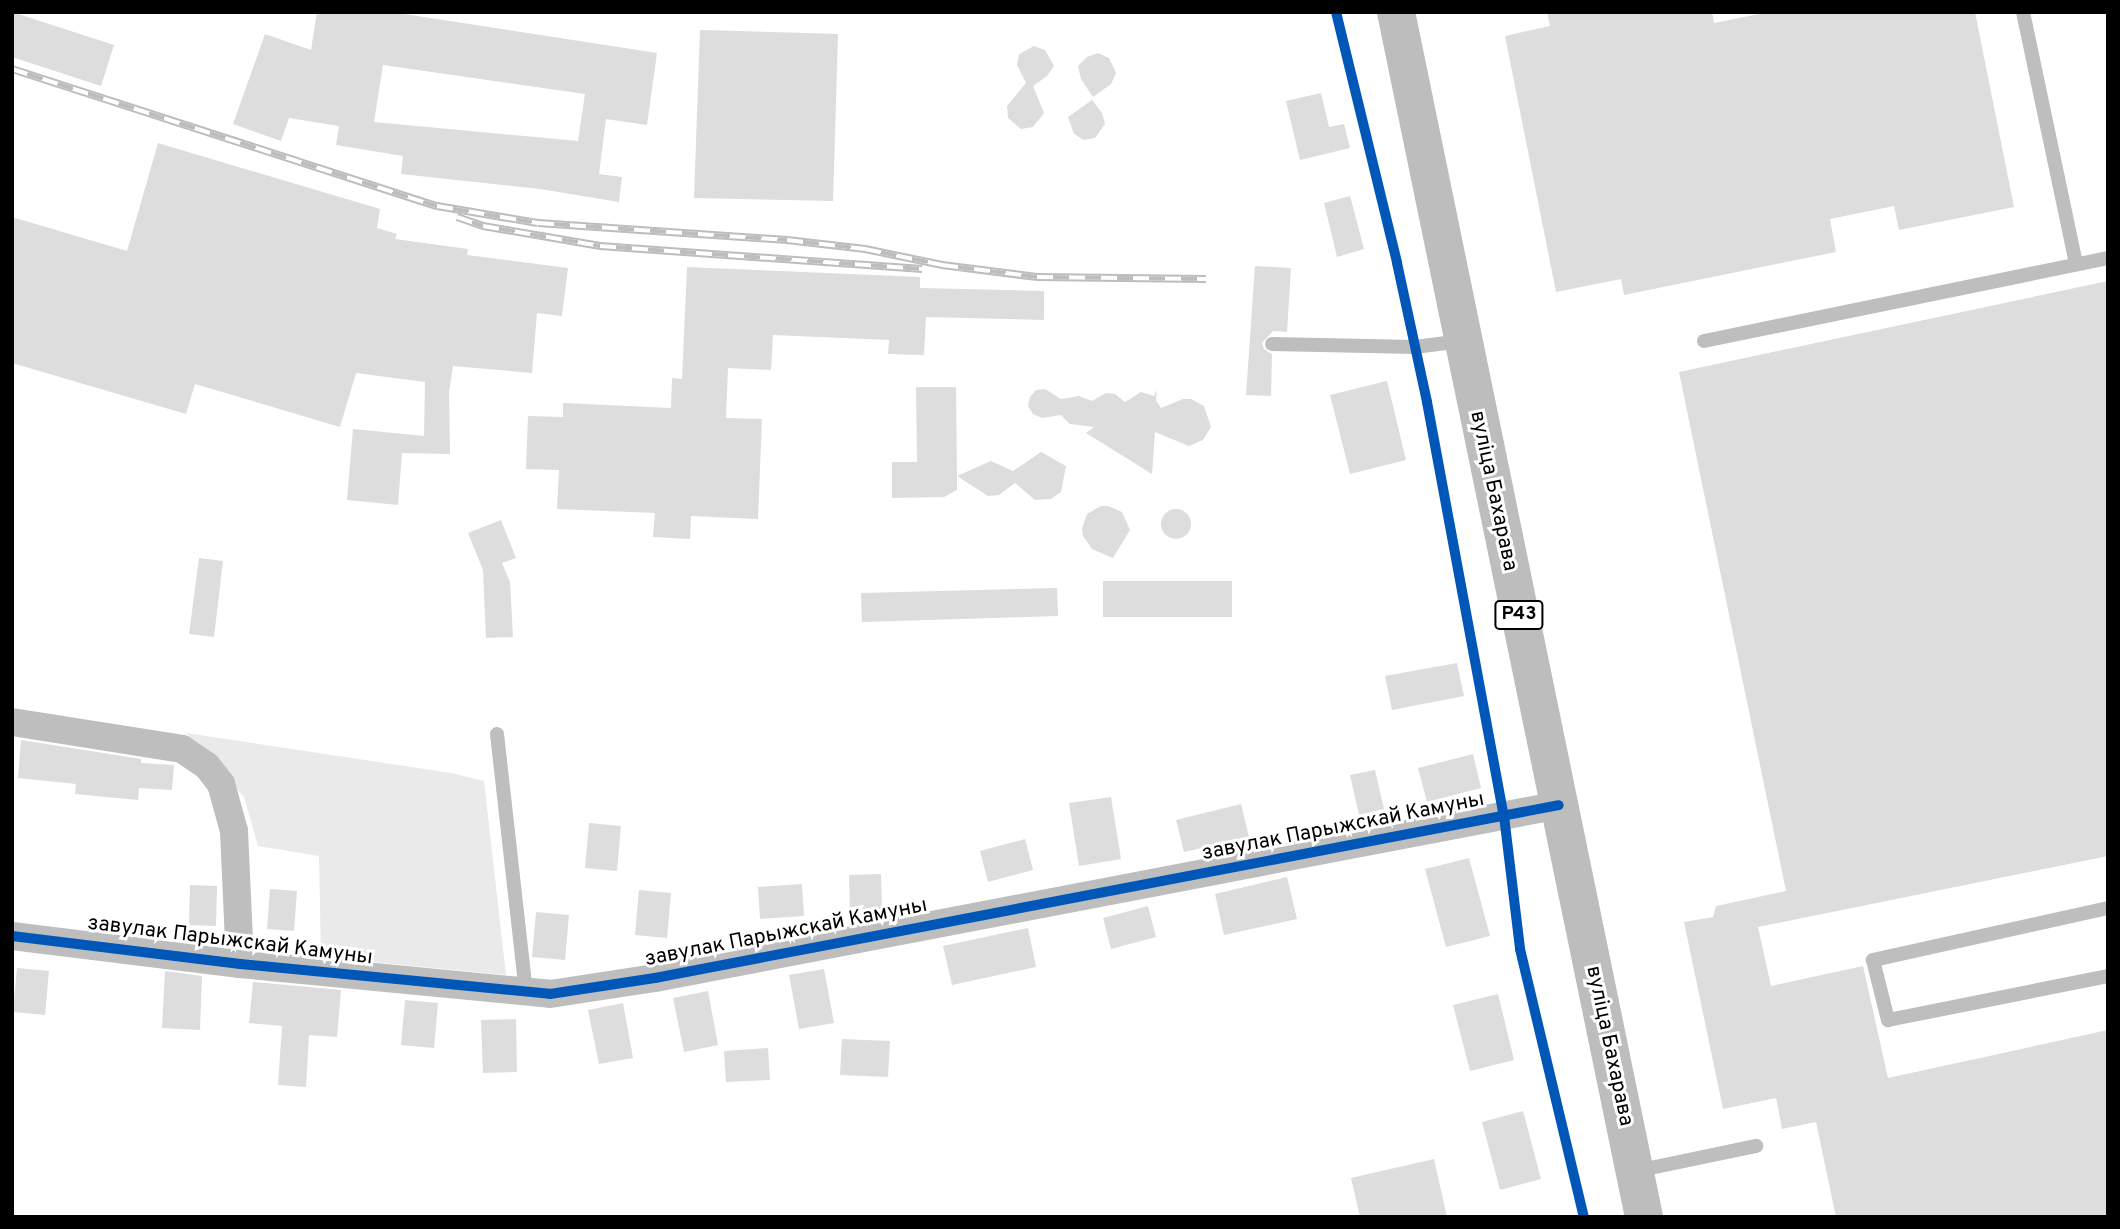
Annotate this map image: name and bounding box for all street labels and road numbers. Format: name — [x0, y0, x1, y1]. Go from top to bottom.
street label: вуліца Бахарава — [1464, 409, 1522, 573]
road number: Р43 — [1493, 600, 1545, 630]
street label: завулак Парыжскай Камуны — [1200, 787, 1486, 867]
street label: завулак Парыжскай Камуны — [643, 893, 929, 973]
street label: завулак Парыжскай Камуны — [86, 911, 374, 971]
street label: вуліца Бахарава — [1580, 964, 1638, 1128]

